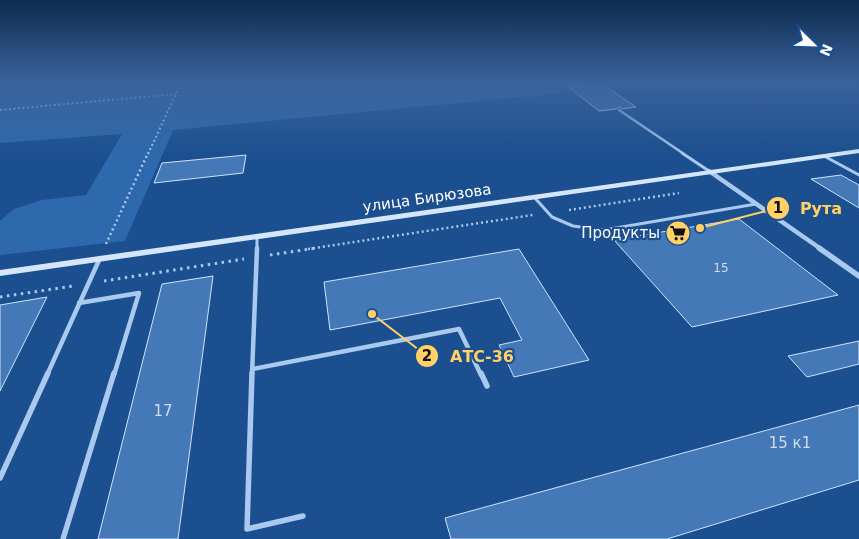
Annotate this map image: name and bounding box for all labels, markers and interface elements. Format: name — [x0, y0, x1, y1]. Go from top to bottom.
north arrow — [789, 20, 839, 70]
text: N — [816, 42, 836, 59]
street label: улица Бирюзова — [361, 180, 493, 216]
callout: Рута — [765, 193, 853, 224]
text: 1 — [773, 199, 783, 217]
text: Рута — [800, 199, 842, 218]
supermarket icon: Продукты — [665, 220, 691, 246]
place label: Продукты — [581, 224, 660, 242]
house number: 15 — [713, 261, 729, 275]
callout: АТС-36 — [415, 340, 524, 371]
text: 2 — [422, 347, 432, 365]
text: АТС-36 — [450, 347, 514, 366]
house number: 17 — [153, 402, 173, 420]
house number: 15 к1 — [769, 434, 811, 452]

